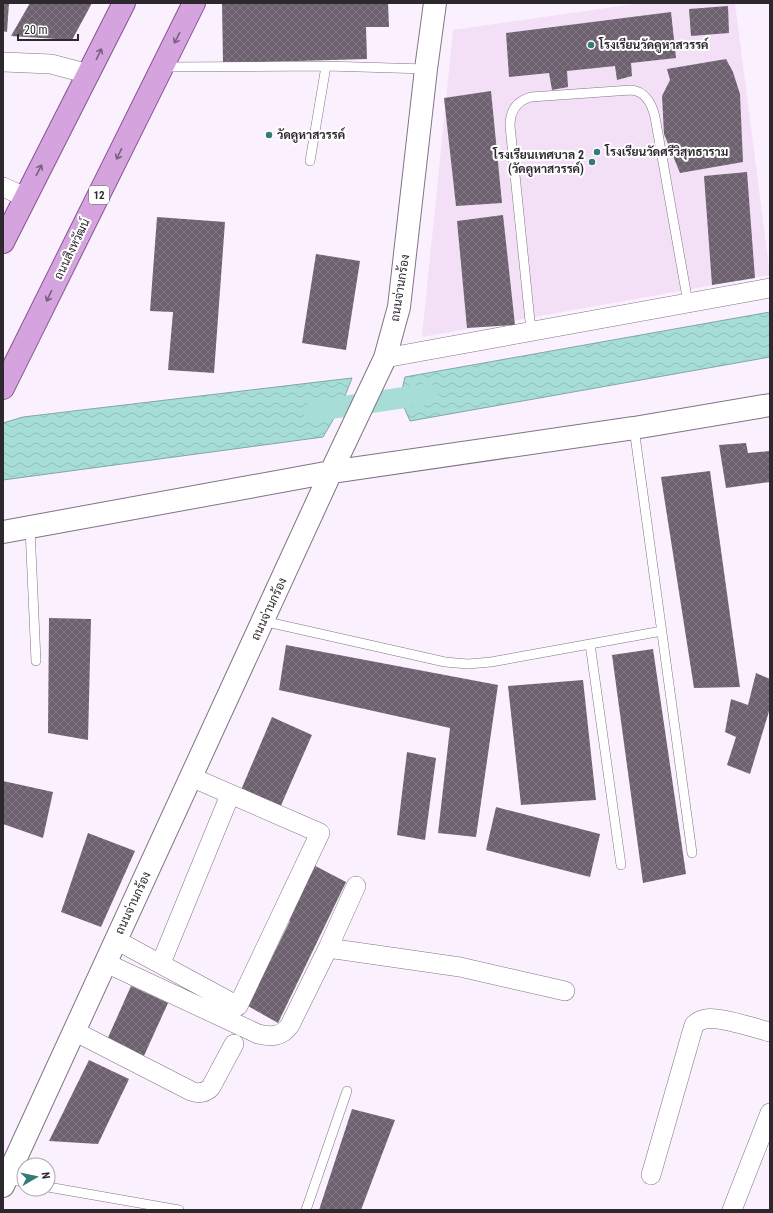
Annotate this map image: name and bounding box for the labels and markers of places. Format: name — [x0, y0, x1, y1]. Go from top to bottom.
place label: โรงเรียนวัดคูหาสวรรค์ — [598, 37, 709, 53]
marker: โรงเรียนวัดคูหาสวรรค์ — [586, 40, 596, 50]
place label: วัดคูหาสวรรค์ — [277, 127, 346, 143]
marker: วัดคูหาสวรรค์ — [264, 130, 274, 140]
place label: โรงเรียนวัดศรีวิสุทธาราม — [604, 144, 728, 160]
place label: โรงเรียนเทศบาล 2 (วัดคูหาสวรรค์) — [492, 147, 584, 177]
marker: โรงเรียนวัดศรีวิสุทธาราม — [592, 147, 602, 157]
marker: โรงเรียนเทศบาล 2 (วัดคูหาสวรรค์) — [587, 157, 597, 167]

